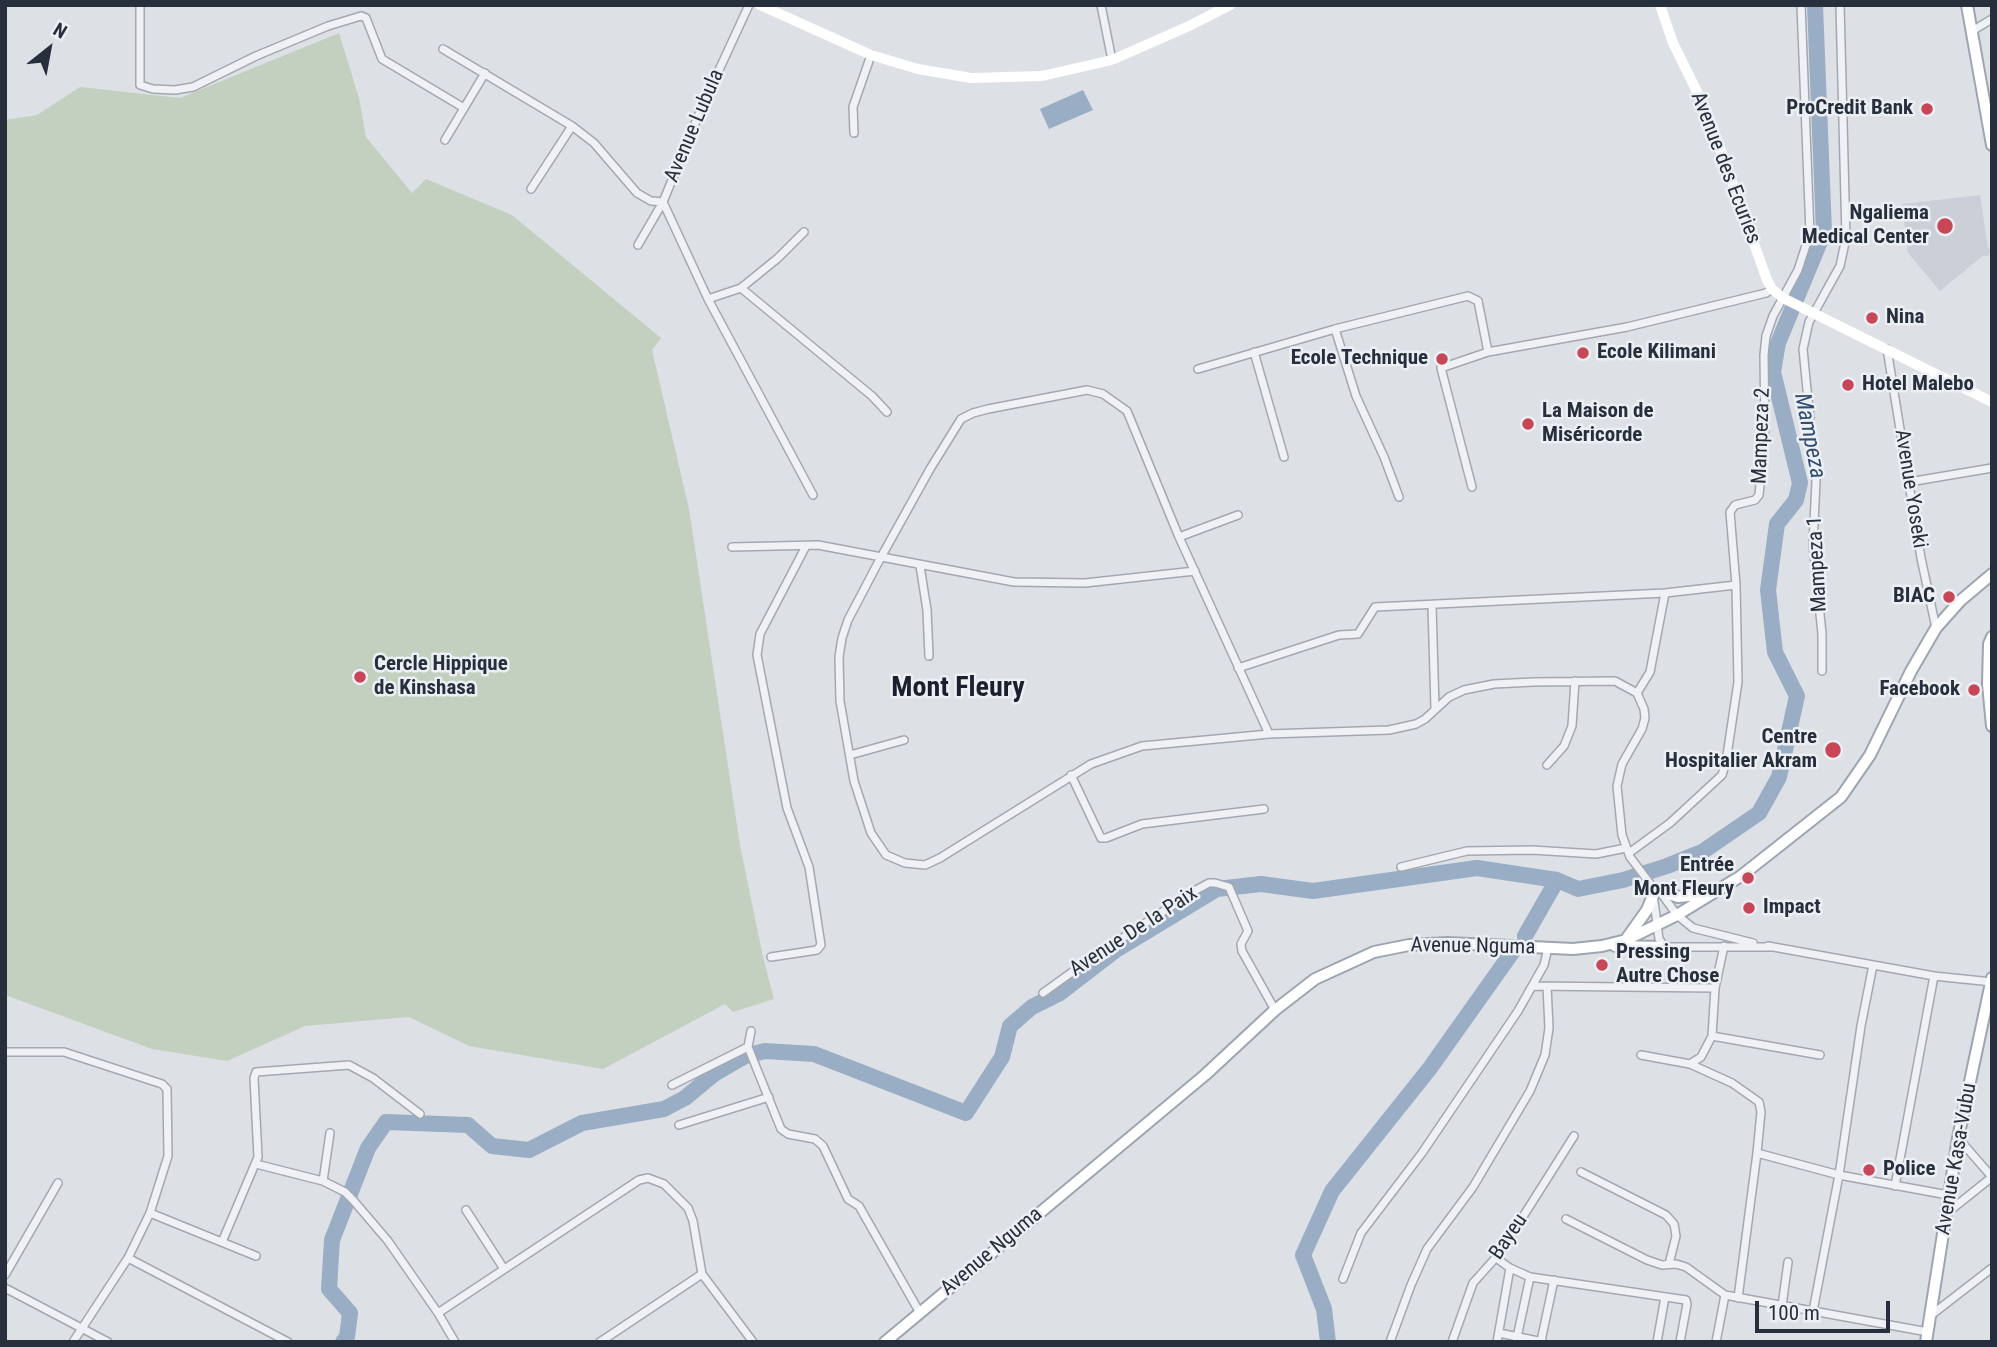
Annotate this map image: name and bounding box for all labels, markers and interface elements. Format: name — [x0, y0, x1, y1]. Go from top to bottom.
north arrow — [14, 14, 84, 84]
text: N — [49, 18, 71, 43]
street label: Avenue Lubula — [660, 66, 730, 186]
street label: Avenue des Ecuries — [1684, 88, 1766, 248]
place label: ProCredit Bank — [1786, 96, 1913, 122]
marker: ProCredit Bank — [1919, 101, 1935, 117]
place label: Ngaliema Medical Center — [1802, 201, 1929, 251]
marker: Ngaliema Medical Center — [1935, 216, 1955, 236]
place label: Nina — [1886, 305, 1924, 331]
marker: Nina — [1864, 310, 1880, 326]
place label: Ecole Kilimani — [1597, 340, 1716, 366]
marker: Ecole Kilimani — [1575, 345, 1591, 361]
place label: Ecole Technique — [1291, 346, 1428, 372]
marker: Ecole Technique — [1434, 351, 1450, 367]
place label: Hotel Malebo — [1862, 372, 1974, 398]
marker: Hotel Malebo — [1840, 377, 1856, 393]
street label: Mampeza 2 — [1748, 387, 1776, 485]
water label: Mampeza — [1787, 391, 1831, 481]
place label: La Maison de Miséricorde — [1542, 399, 1654, 449]
marker: La Maison de Miséricorde — [1520, 416, 1536, 432]
street label: Avenue Yoseki — [1888, 428, 1932, 550]
street label: Mampeza 1 — [1803, 515, 1833, 613]
place label: BIAC — [1893, 584, 1935, 610]
marker: BIAC — [1941, 589, 1957, 605]
place label: Cercle Hippique de Kinshasa — [374, 652, 508, 702]
marker: Cercle Hippique de Kinshasa — [352, 669, 368, 685]
district label: Mont Fleury — [891, 672, 1025, 706]
place label: Facebook — [1879, 677, 1960, 703]
marker: Facebook — [1966, 682, 1982, 698]
place label: Centre Hospitalier Akram — [1665, 725, 1817, 775]
marker: Centre Hospitalier Akram — [1823, 740, 1843, 760]
place label: Entrée Mont Fleury — [1634, 853, 1734, 903]
marker: Entrée Mont Fleury — [1740, 870, 1756, 886]
street label: Avenue De la Paix — [1065, 881, 1203, 983]
place label: Impact — [1763, 895, 1821, 921]
marker: Impact — [1741, 900, 1757, 916]
street label: Avenue Nguma — [1410, 933, 1536, 961]
place label: Pressing Autre Chose — [1616, 940, 1719, 990]
marker: Pressing Autre Chose — [1594, 957, 1610, 973]
street label: Avenue Kasa-Vubu — [1931, 1081, 1983, 1237]
place label: Police — [1883, 1157, 1936, 1183]
marker: Police — [1861, 1162, 1877, 1178]
street label: Avenue Nguma — [936, 1202, 1048, 1302]
street label: Bayeu — [1485, 1209, 1533, 1265]
scale bar — [1759, 1288, 1894, 1332]
text: 100 m — [1768, 1301, 1820, 1325]

